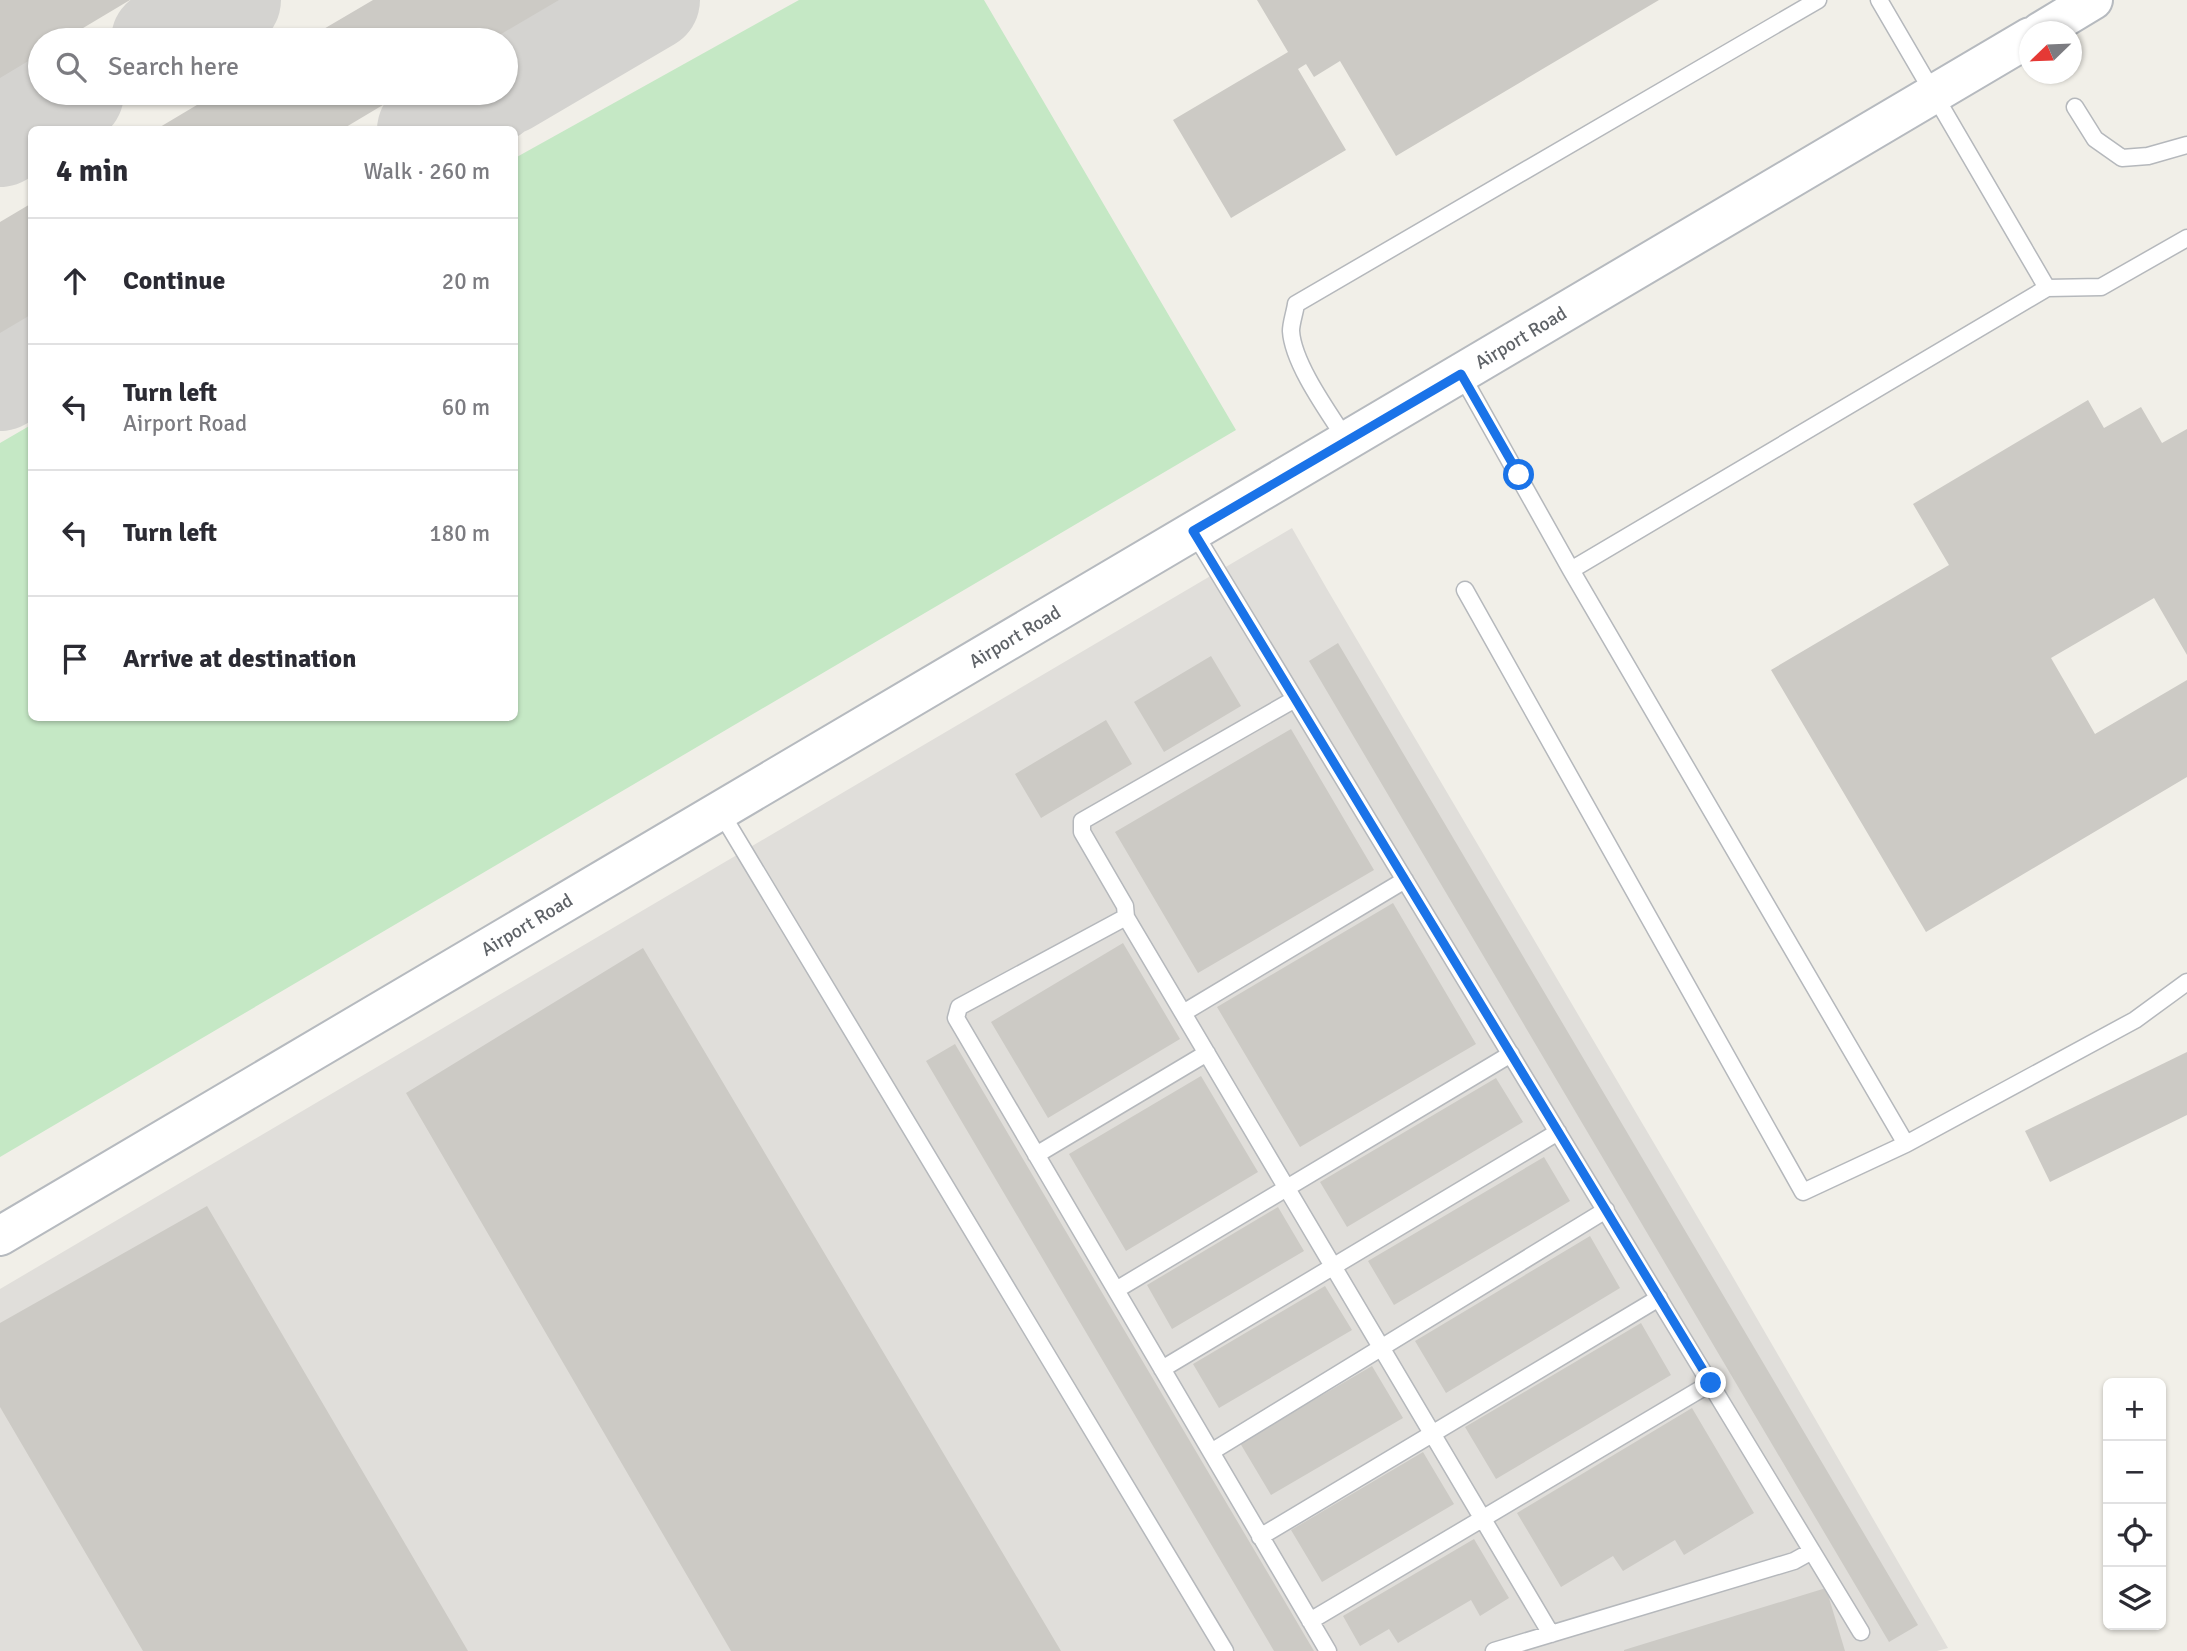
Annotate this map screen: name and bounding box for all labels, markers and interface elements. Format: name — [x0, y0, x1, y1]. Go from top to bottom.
north arrow — [2019, 21, 2082, 84]
search box — [28, 28, 518, 105]
icon: search — [52, 48, 90, 86]
text: Search here — [108, 51, 239, 83]
text: 4 min — [56, 153, 128, 190]
text: Walk · 260 m — [364, 157, 490, 186]
icon: ahead — [56, 262, 94, 300]
text: Continue — [123, 265, 225, 297]
text: 20 m — [442, 267, 490, 296]
street label: Airport Road — [1471, 301, 1571, 375]
text: Turn left — [123, 377, 217, 409]
icon: left — [56, 388, 94, 426]
text: 60 m — [442, 393, 490, 422]
text: Airport Road — [123, 409, 247, 438]
route start — [1503, 459, 1534, 490]
icon: left — [56, 514, 94, 552]
text: Turn left — [123, 517, 217, 549]
text: 180 m — [429, 519, 490, 548]
street label: Airport Road — [965, 600, 1065, 674]
icon: arrive — [56, 640, 94, 678]
text: Arrive at destination — [123, 643, 356, 675]
street label: Airport Road — [477, 888, 577, 962]
route end — [1695, 1367, 1726, 1398]
map controls — [2103, 1378, 2166, 1630]
button: + — [2103, 1378, 2166, 1441]
button: − — [2103, 1441, 2166, 1504]
button: locate — [2103, 1504, 2166, 1567]
button: layers — [2103, 1567, 2166, 1630]

